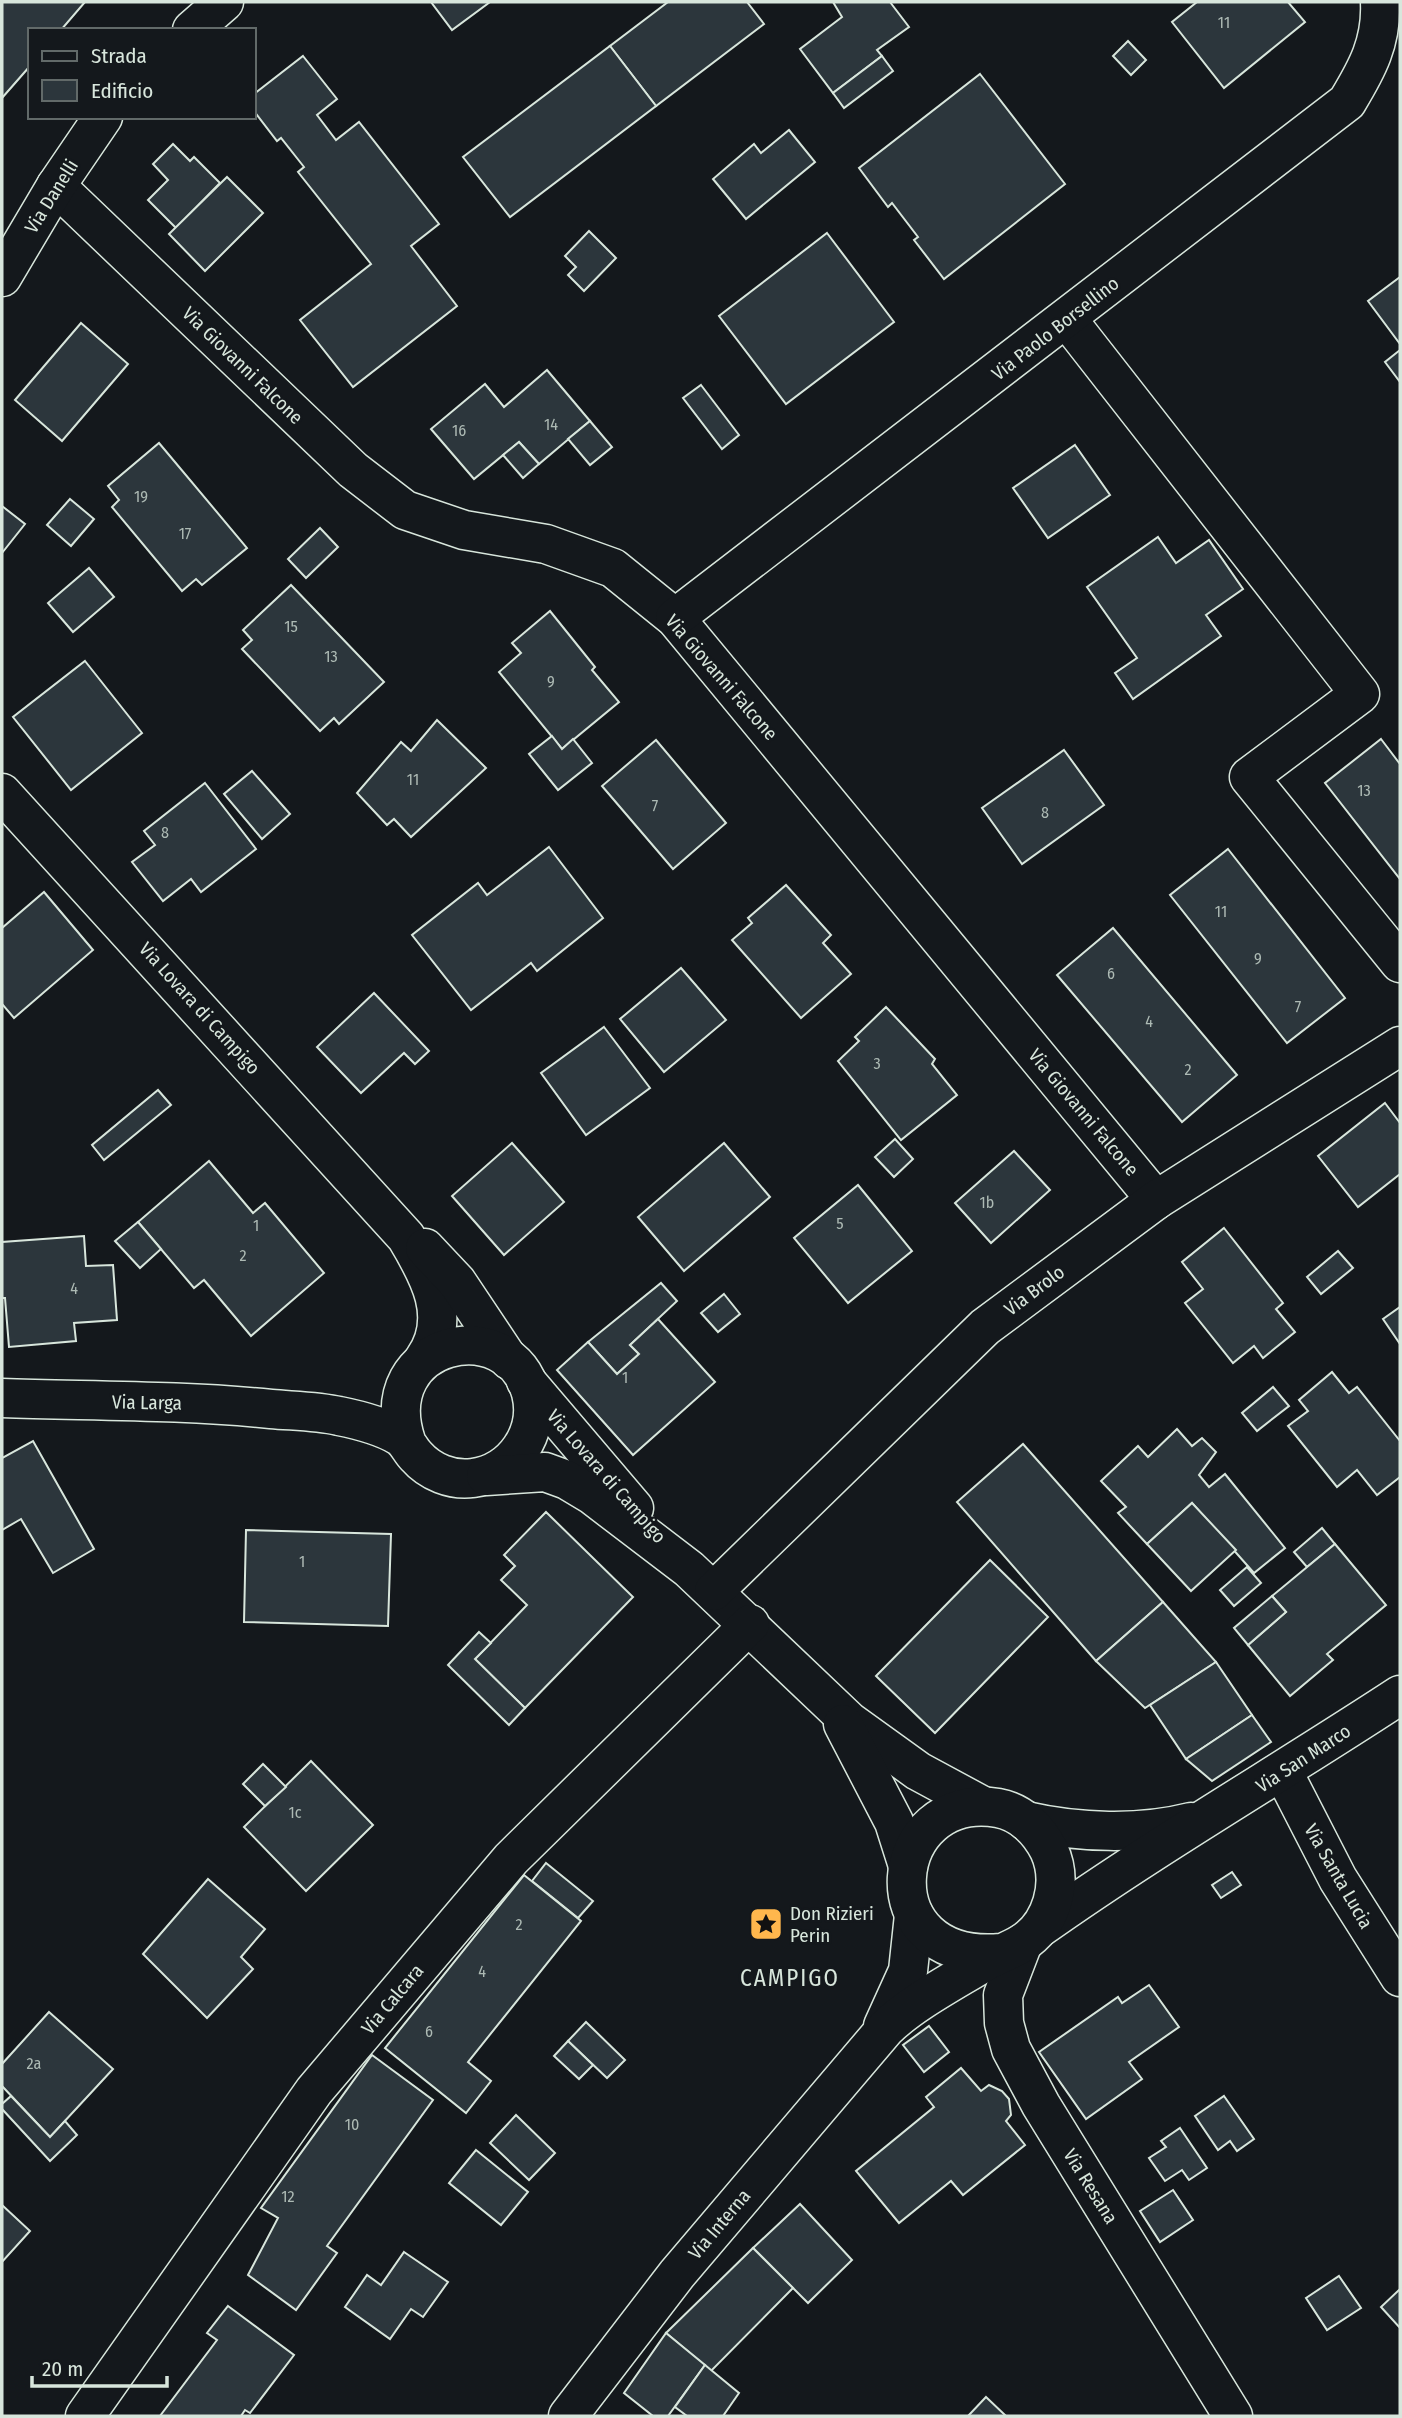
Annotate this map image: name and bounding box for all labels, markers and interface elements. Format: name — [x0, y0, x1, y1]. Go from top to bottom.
house number: 11 — [1218, 13, 1230, 32]
legend — [28, 28, 256, 119]
text: Strada — [91, 43, 147, 69]
text: Edificio — [91, 78, 153, 104]
street label: Via Danelli — [20, 155, 83, 237]
street label: Via Paolo Borsellino — [987, 272, 1123, 385]
street label: Via Giovanni Falcone — [177, 302, 308, 429]
house number: 14 — [544, 415, 558, 434]
house number: 16 — [452, 421, 466, 440]
house number: 19 — [134, 487, 148, 506]
house number: 17 — [179, 524, 192, 543]
street label: Via Giovanni Falcone — [661, 610, 782, 745]
house number: 15 — [284, 617, 298, 636]
house number: 13 — [324, 647, 338, 666]
house number: 9 — [547, 672, 555, 691]
house number: 11 — [407, 770, 419, 789]
house number: 13 — [1357, 781, 1371, 800]
house number: 7 — [652, 796, 659, 815]
house number: 8 — [1041, 803, 1049, 822]
house number: 8 — [161, 823, 169, 842]
house number: 11 — [1215, 902, 1227, 921]
street label: Via Lovara di Campigo — [134, 938, 265, 1079]
house number: 9 — [1254, 949, 1262, 968]
house number: 6 — [1107, 964, 1115, 983]
house number: 7 — [1295, 997, 1302, 1016]
house number: 4 — [1145, 1012, 1153, 1031]
street label: Via Giovanni Falcone — [1024, 1044, 1144, 1181]
house number: 3 — [873, 1054, 881, 1073]
house number: 2 — [1184, 1060, 1192, 1079]
house number: 1b — [980, 1193, 994, 1212]
house number: 5 — [836, 1214, 844, 1233]
house number: 1 — [253, 1216, 259, 1235]
house number: 2 — [239, 1246, 247, 1265]
street label: Via Brolo — [1000, 1260, 1069, 1321]
house number: 4 — [70, 1279, 78, 1298]
house number: 1 — [622, 1368, 628, 1387]
street label: Via Larga — [112, 1390, 182, 1415]
street label: Via Lovara di Campigo — [542, 1405, 671, 1548]
house number: 1 — [299, 1552, 305, 1571]
street label: Via San Marco — [1252, 1719, 1355, 1798]
house number: 1c — [288, 1803, 302, 1822]
street label: Via Santa Lucia — [1299, 1820, 1378, 1933]
place label: Don Rizieri Perin — [790, 1902, 874, 1947]
place icon: Don Rizieri Perin — [747, 1905, 785, 1943]
house number: 2 — [515, 1915, 523, 1934]
street label: Via Calcara — [356, 1960, 428, 2039]
house number: 4 — [478, 1962, 486, 1981]
district label: CAMPIGO — [740, 1964, 840, 1992]
house number: 6 — [425, 2022, 433, 2041]
house number: 2a — [27, 2054, 42, 2073]
house number: 10 — [345, 2115, 359, 2134]
street label: Via Resana — [1058, 2144, 1123, 2228]
street label: Via Interna — [683, 2185, 755, 2264]
house number: 12 — [281, 2187, 295, 2206]
scale bar — [32, 2344, 166, 2388]
text: 20 m — [42, 2356, 83, 2382]

